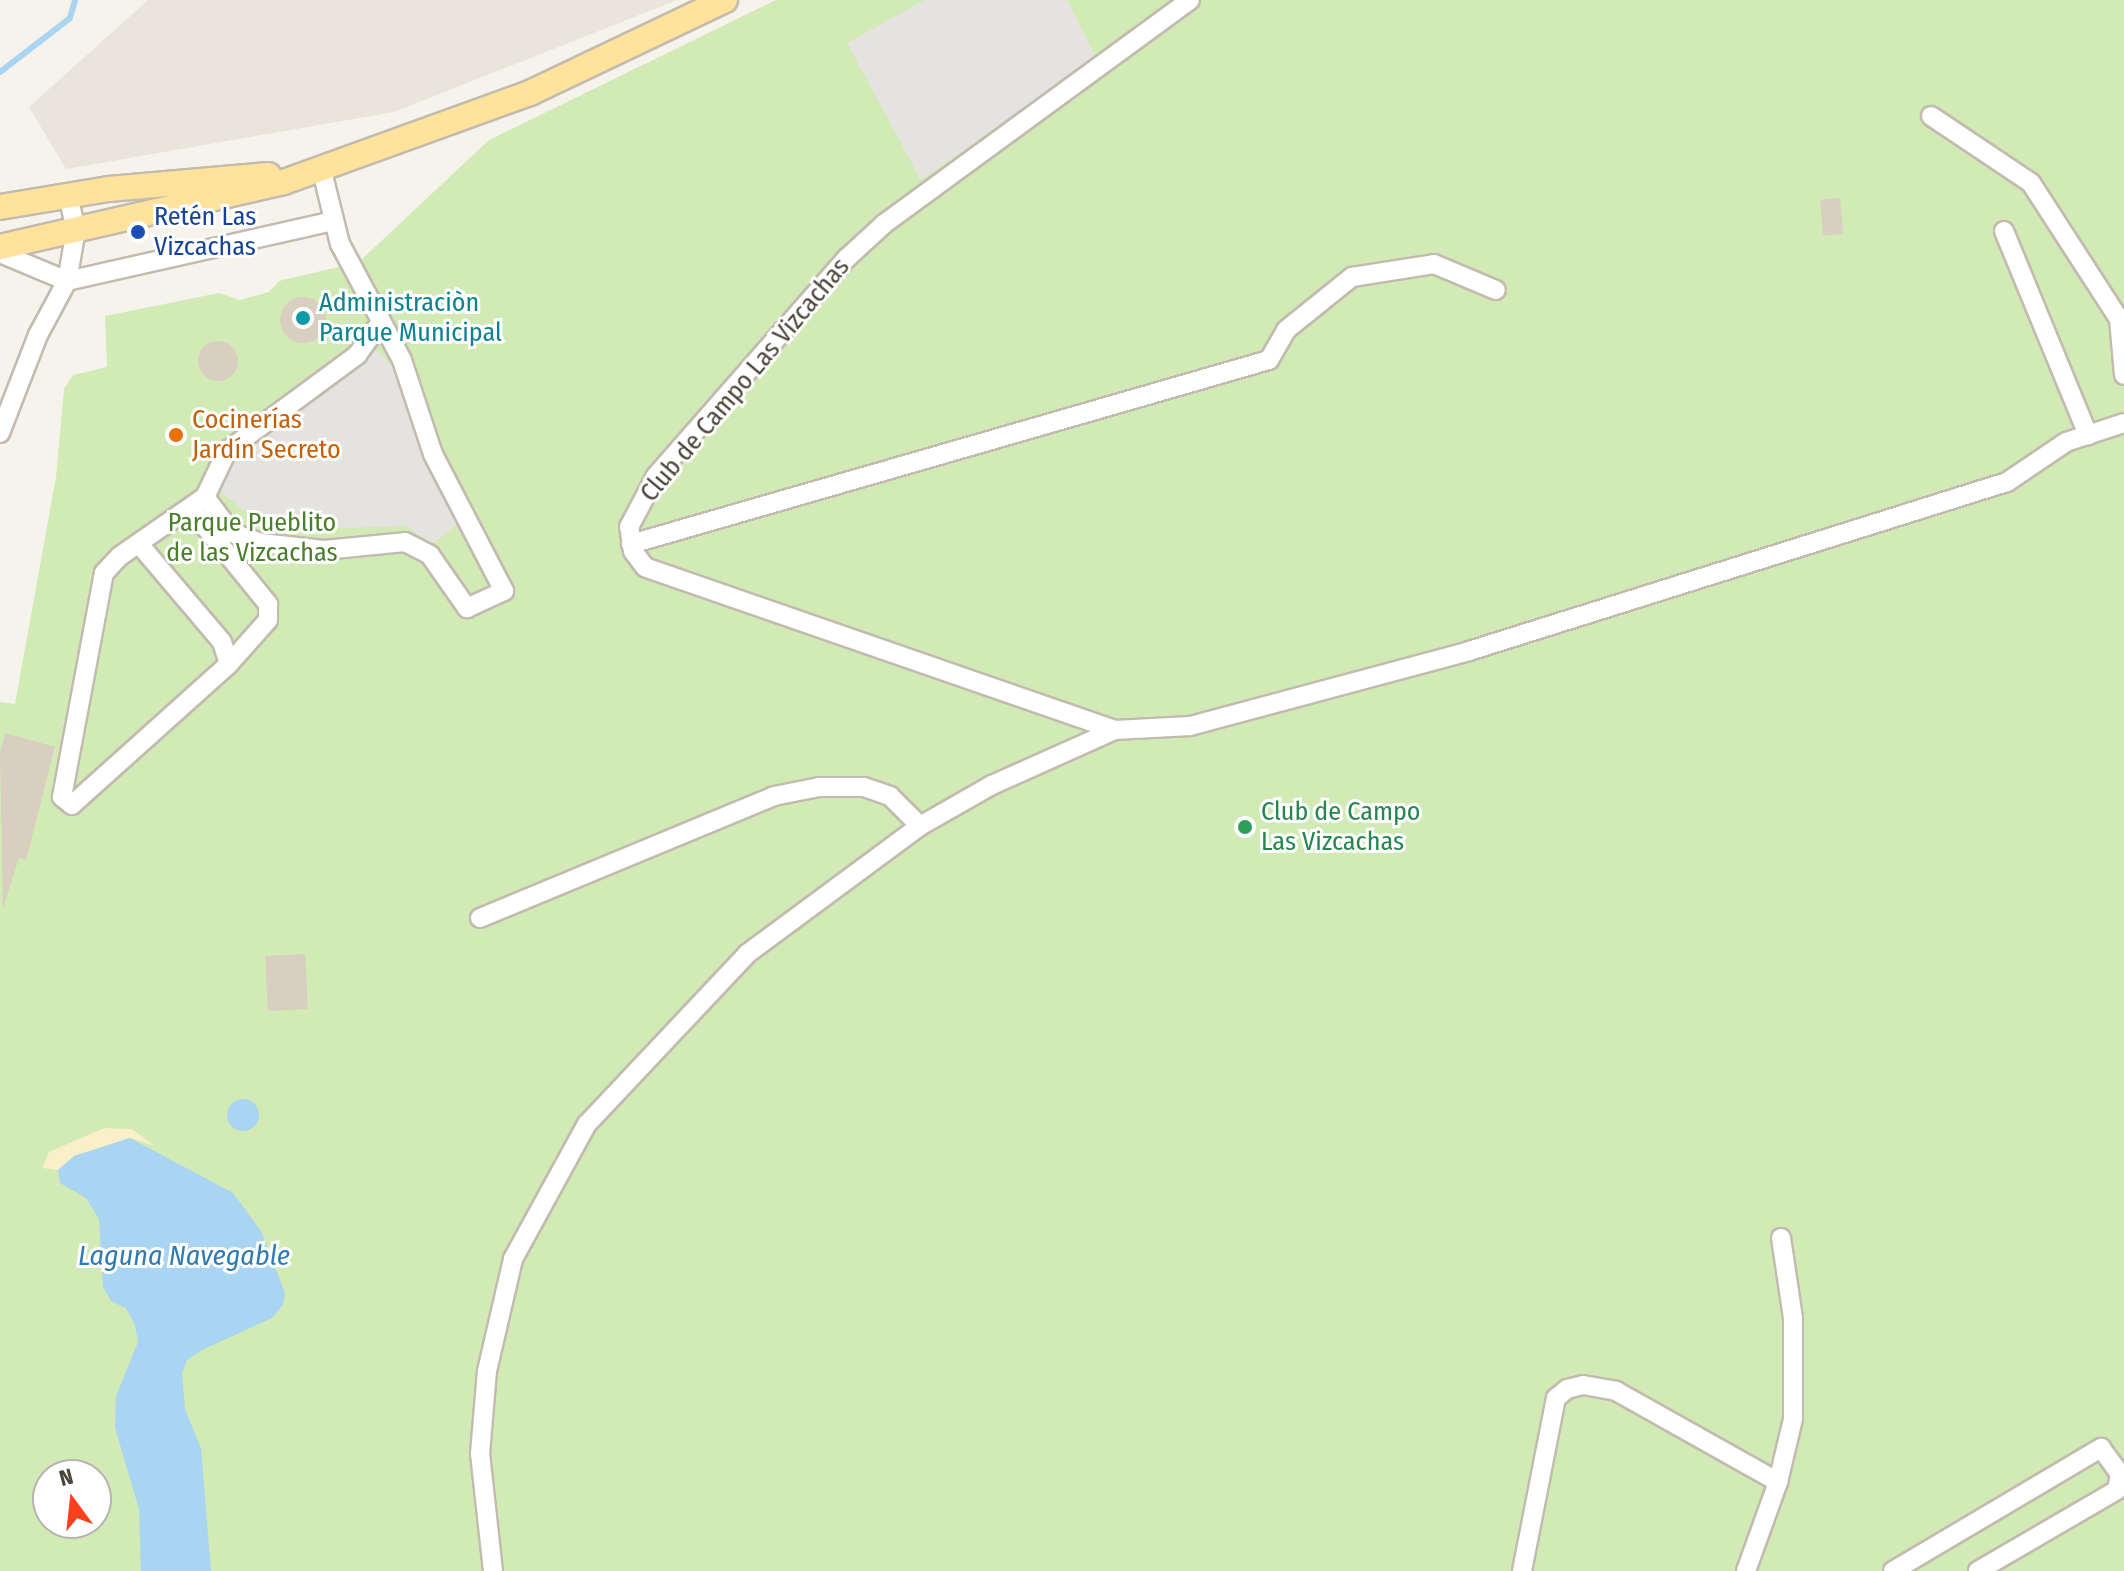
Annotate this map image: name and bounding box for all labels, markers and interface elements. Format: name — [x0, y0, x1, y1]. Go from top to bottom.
place label: Retén Las Vizcachas — [154, 201, 256, 262]
marker: Retén Las Vizcachas — [129, 223, 147, 241]
street label: Club de Campo Las Vizcachas — [634, 252, 856, 508]
place label: Administraciòn Parque Municipal — [319, 287, 502, 348]
marker: Administraciòn Parque Municipal — [294, 309, 312, 327]
place label: Cocinerías Jardín Secreto — [192, 404, 341, 466]
marker: Cocinerías Jardín Secreto — [167, 426, 185, 444]
park label: Parque Pueblito de las Vizcachas — [166, 507, 338, 568]
place label: Club de Campo Las Vizcachas — [1261, 796, 1420, 858]
marker: Club de Campo Las Vizcachas — [1236, 818, 1254, 836]
water label: Laguna Navegable — [78, 1239, 290, 1273]
north arrow — [32, 1459, 112, 1539]
text: N — [56, 1463, 76, 1492]

